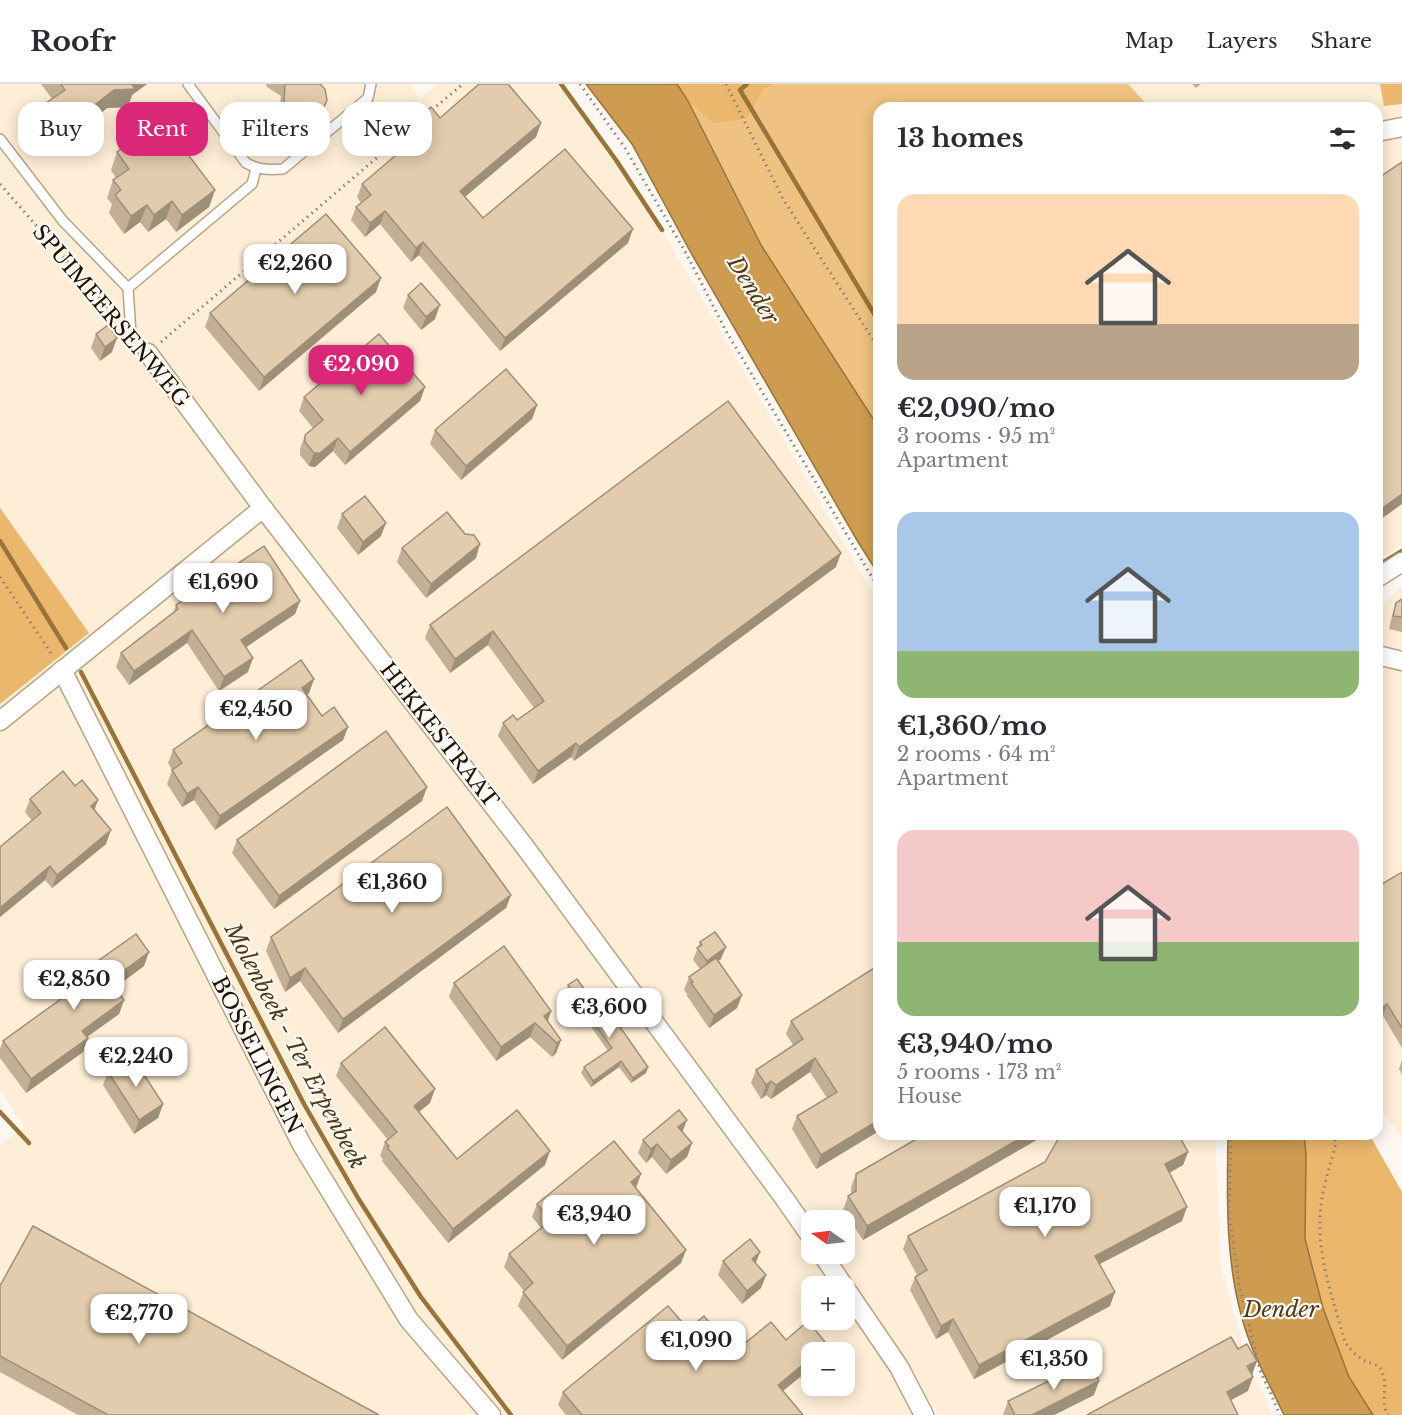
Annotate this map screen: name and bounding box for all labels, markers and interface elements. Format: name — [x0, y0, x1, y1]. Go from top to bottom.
text: Roofr — [30, 24, 116, 59]
text: Map — [1125, 28, 1174, 54]
text: Layers — [1207, 28, 1278, 54]
text: Share — [1311, 28, 1372, 54]
chip: Buy — [18, 102, 104, 156]
chip: Rent — [116, 102, 208, 156]
chip: Filters — [220, 102, 330, 156]
chip: New — [342, 102, 432, 156]
text: 13 homes — [897, 122, 1024, 154]
icon: filters — [1326, 122, 1359, 155]
street label: SPUIMEERSENWEG — [27, 219, 195, 413]
icon: home — [1074, 233, 1182, 341]
pin: €2,260 — [246, 244, 344, 295]
water label: Dender — [721, 250, 785, 330]
text: €2,260 — [257, 251, 333, 275]
pin: €2,090 — [312, 345, 410, 396]
text: €2,090 — [323, 352, 399, 376]
text: €2,090/mo — [897, 392, 1055, 424]
text: 3 rooms · 95 m² — [897, 424, 1055, 448]
text: Apartment — [897, 448, 1008, 472]
icon: home — [1074, 551, 1182, 659]
pin: €1,690 — [174, 563, 272, 614]
text: €1,690 — [188, 570, 259, 594]
street label: HEKKESTRAAT — [374, 657, 504, 813]
pin: €2,450 — [207, 690, 305, 741]
text: €2,450 — [219, 697, 293, 721]
text: €1,360/mo — [897, 710, 1047, 742]
text: 2 rooms · 64 m² — [897, 742, 1056, 766]
text: Apartment — [897, 766, 1008, 790]
pin: €1,360 — [343, 863, 441, 914]
icon: home — [1074, 869, 1182, 977]
text: €1,360 — [357, 870, 427, 894]
water label: Molenbeek - Ter Erpenbeek — [218, 918, 371, 1174]
pin: €2,850 — [25, 960, 123, 1011]
text: €2,850 — [37, 967, 111, 991]
street label: BOSSELINGEN — [206, 972, 308, 1138]
pin: €3,600 — [560, 988, 658, 1039]
text: €3,600 — [571, 995, 647, 1019]
text: €3,940/mo — [897, 1028, 1053, 1060]
pin: €2,240 — [87, 1037, 185, 1088]
text: €2,240 — [99, 1044, 173, 1068]
text: 5 rooms · 173 m² — [897, 1060, 1061, 1084]
text: House — [897, 1084, 962, 1108]
pin: €1,170 — [996, 1187, 1094, 1238]
text: €1,170 — [1013, 1194, 1077, 1218]
pin: €3,940 — [545, 1195, 643, 1246]
text: €3,940 — [556, 1202, 632, 1226]
north arrow — [801, 1210, 855, 1264]
map controls — [801, 1210, 855, 1396]
button: + — [801, 1276, 855, 1330]
pin: €2,770 — [90, 1294, 188, 1345]
water label: Dender — [1242, 1296, 1320, 1323]
text: €2,770 — [105, 1301, 173, 1325]
pin: €1,090 — [647, 1321, 745, 1372]
text: €1,090 — [660, 1328, 732, 1352]
pin: €1,350 — [1005, 1340, 1103, 1391]
button: − — [801, 1342, 855, 1396]
text: €1,350 — [1020, 1347, 1088, 1371]

